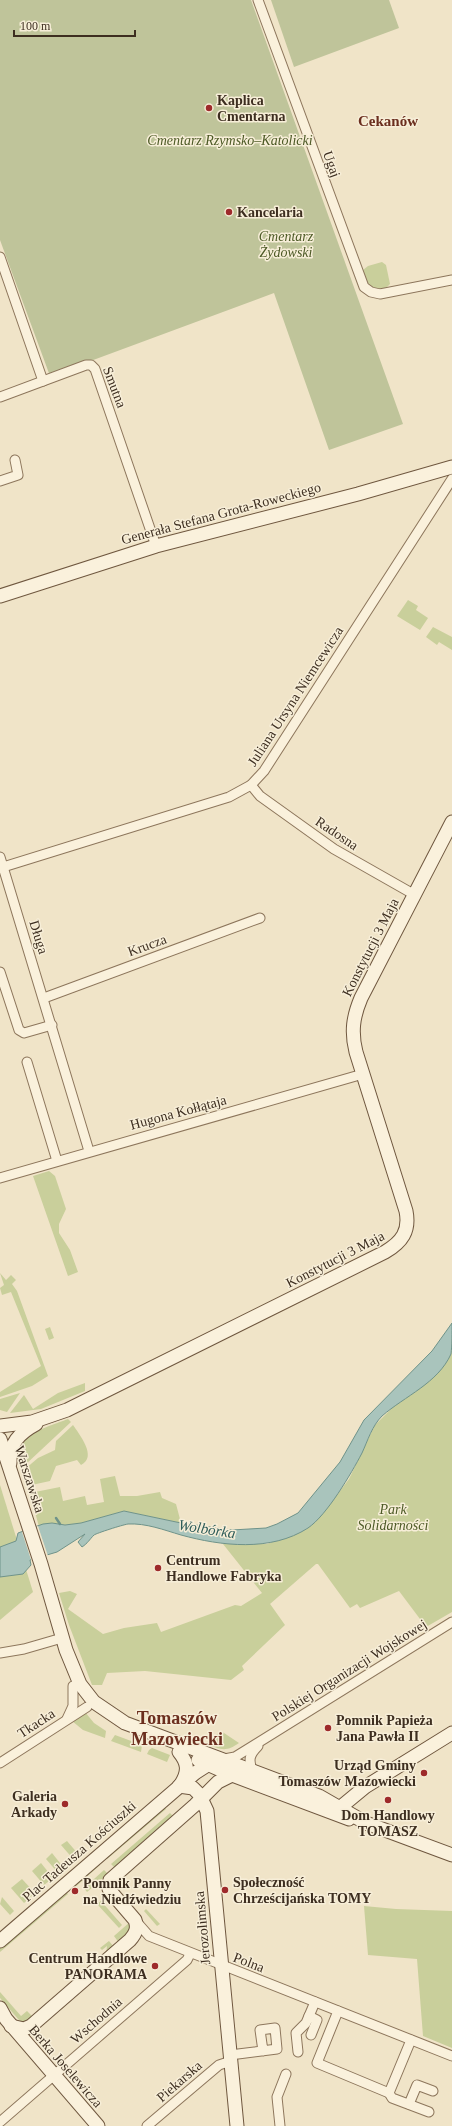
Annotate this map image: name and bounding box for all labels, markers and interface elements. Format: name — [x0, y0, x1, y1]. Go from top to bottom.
scale bar — [14, 12, 135, 38]
text: 100 m — [20, 19, 51, 33]
place label: Kaplica Cmentarna — [217, 93, 285, 124]
marker: Kaplica Cmentarna — [204, 103, 214, 113]
district label: Cekanów — [358, 113, 418, 129]
park label: Cmentarz Rzymsko–Katolicki — [147, 133, 313, 148]
street label: Ugaj — [320, 149, 343, 180]
place label: Kancelaria — [237, 205, 303, 220]
marker: Kancelaria — [224, 207, 234, 217]
park label: Cmentarz Żydowski — [259, 229, 314, 260]
street label: Smutna — [100, 365, 129, 411]
street label: Generała Stefana Grota-Roweckiego — [120, 480, 323, 547]
street label: Juliana Ursyna Niemcewicza — [245, 623, 347, 769]
street label: Radosna — [313, 814, 362, 854]
street label: Konstytucji 3 Maja — [339, 895, 402, 999]
street label: Długa — [26, 919, 51, 956]
street label: Krucza — [126, 931, 169, 959]
street label: Hugona Kołłątaja — [128, 1092, 229, 1133]
street label: Konstytucji 3 Maja — [284, 1228, 387, 1291]
street label: Warszawska — [12, 1444, 48, 1515]
park label: Park Solidarności — [358, 1502, 428, 1533]
water label: Wolbórka — [177, 1517, 237, 1541]
place label: Centrum Handlowe Fabryka — [166, 1553, 282, 1584]
marker: Centrum Handlowe Fabryka — [153, 1563, 163, 1573]
street label: Polskiej Organizacji Wojskowej — [269, 1616, 429, 1724]
street label: Tkacka — [15, 1705, 58, 1741]
district label: Tomaszów Mazowiecki — [131, 1708, 223, 1749]
place label: Pomnik Papieża Jana Pawła II — [336, 1713, 433, 1744]
marker: Pomnik Papieża Jana Pawła II — [323, 1723, 333, 1733]
place label: Urząd Gminy Tomaszów Mazowiecki — [278, 1758, 416, 1789]
marker: Urząd Gminy Tomaszów Mazowiecki — [419, 1768, 429, 1778]
place label: Galeria Arkady — [11, 1789, 57, 1820]
marker: Dom Handlowy TOMASZ — [383, 1795, 393, 1805]
street label: Plac Tadeusza Kościuszki — [20, 1798, 139, 1905]
marker: Galeria Arkady — [60, 1799, 70, 1809]
place label: Dom Handlowy TOMASZ — [341, 1808, 435, 1839]
place label: Społeczność Chrześcijańska TOMY — [233, 1875, 371, 1906]
place label: Pomnik Panny na Niedźwiedziu — [83, 1876, 182, 1907]
marker: Społeczność Chrześcijańska TOMY — [220, 1885, 230, 1895]
marker: Pomnik Panny na Niedźwiedziu — [70, 1886, 80, 1896]
street label: Jerozolimska — [192, 1890, 213, 1965]
street label: Polna — [231, 1950, 267, 1975]
place label: Centrum Handlowe PANORAMA — [28, 1951, 148, 1982]
marker: Centrum Handlowe PANORAMA — [150, 1961, 160, 1971]
street label: Wschodnia — [68, 1994, 126, 2047]
street label: Berka Joselewicza — [26, 2022, 106, 2111]
street label: Piekarska — [154, 2057, 205, 2105]

